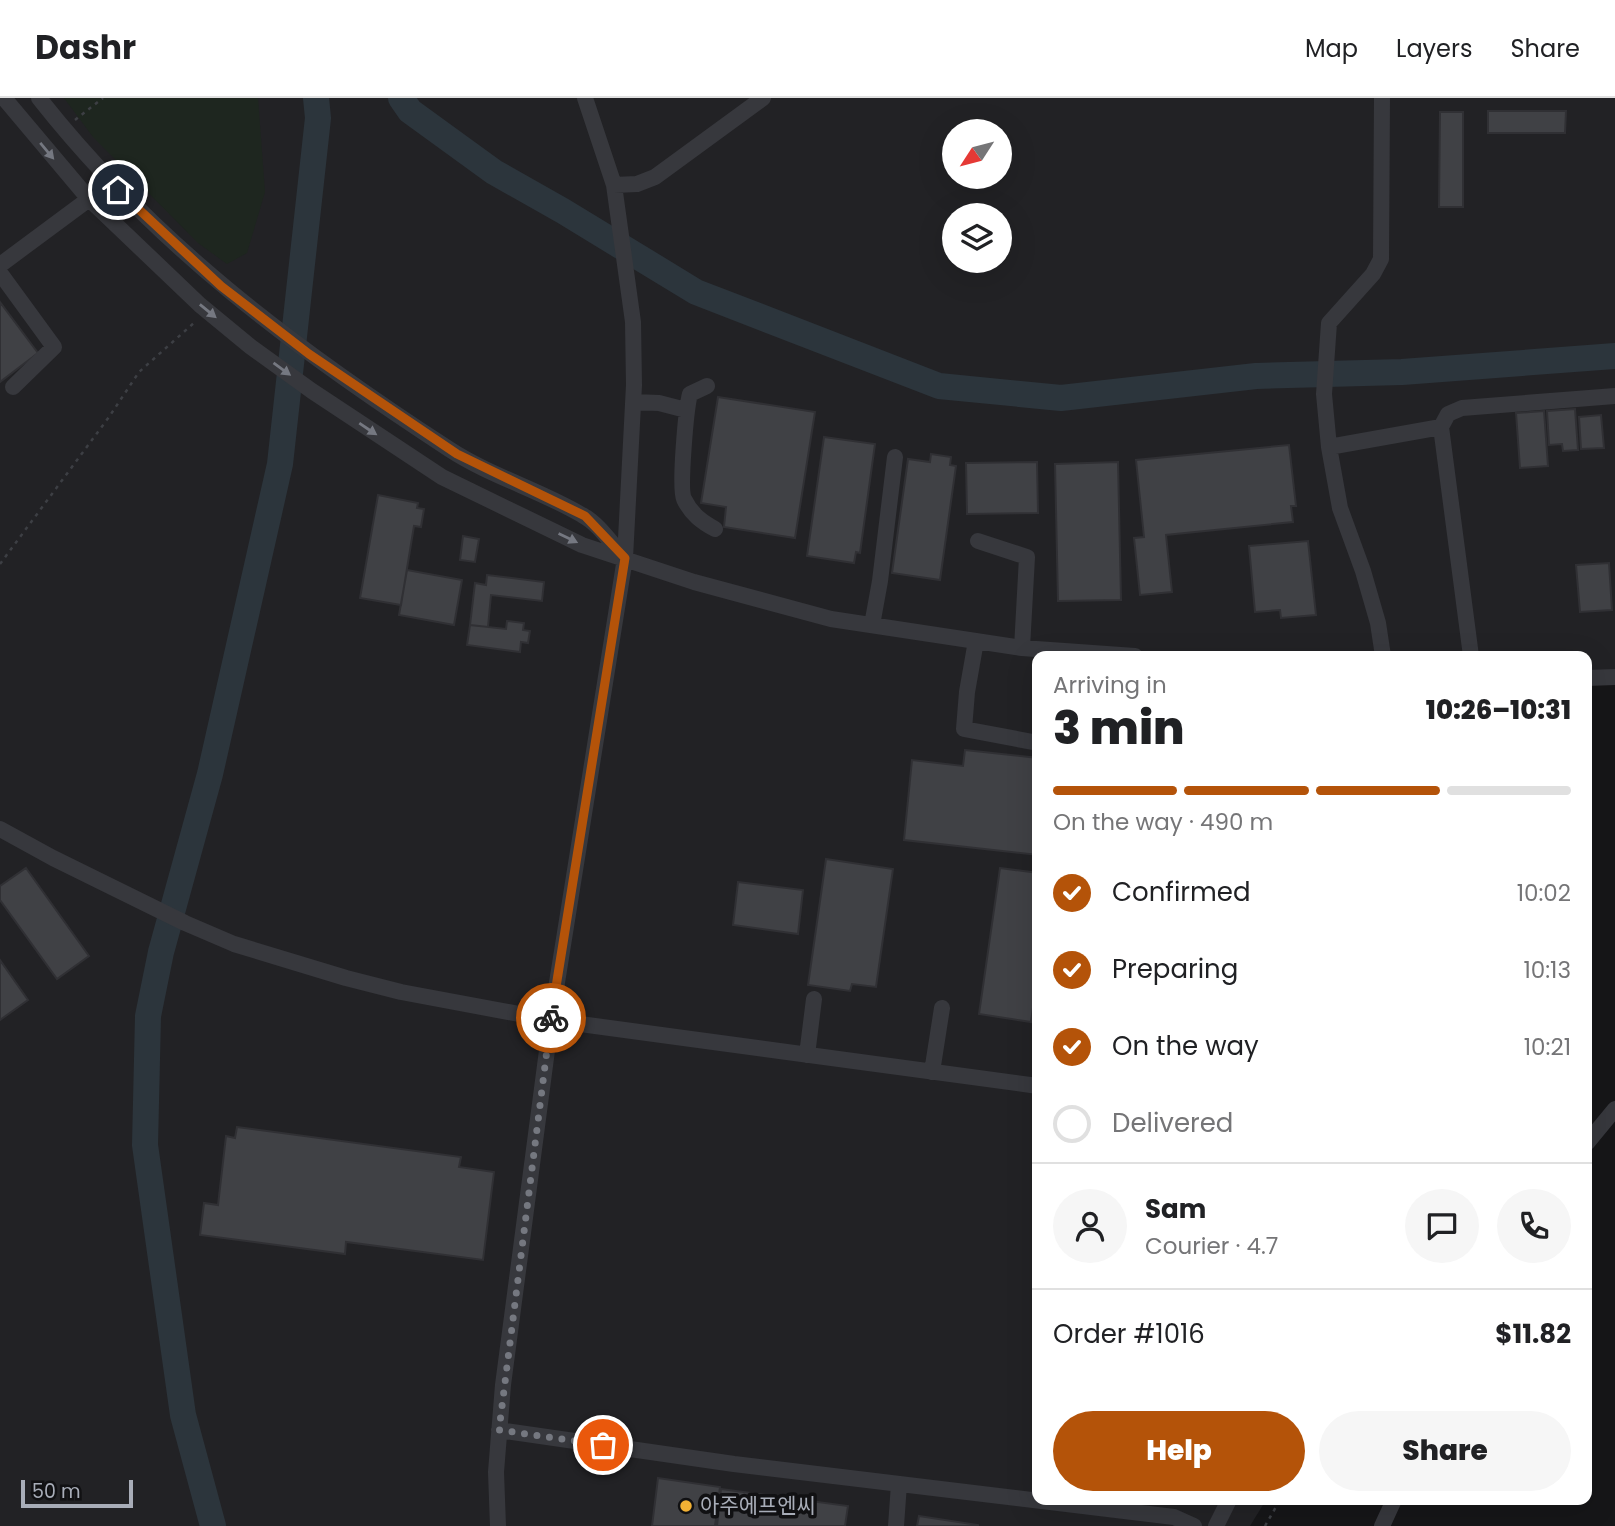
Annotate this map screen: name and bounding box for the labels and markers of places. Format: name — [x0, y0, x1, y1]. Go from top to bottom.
pin — [88, 160, 148, 220]
pin — [573, 1415, 633, 1475]
place label: 아주에프엔씨 — [700, 1491, 816, 1520]
marker: 아주에프엔씨 — [678, 1498, 694, 1514]

